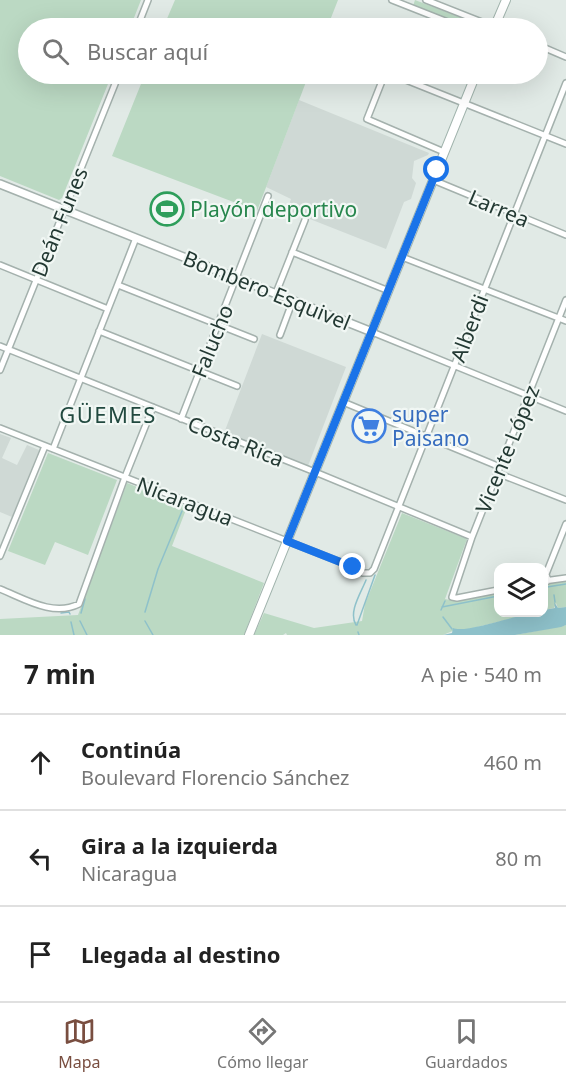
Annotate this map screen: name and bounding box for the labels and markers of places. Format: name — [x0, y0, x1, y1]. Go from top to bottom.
sports icon: Playón deportivo — [149, 191, 185, 227]
place label: Playón deportivo — [190, 195, 357, 223]
place label: super Paisano — [392, 400, 469, 452]
supermarket icon: super Paisano — [351, 408, 387, 444]

